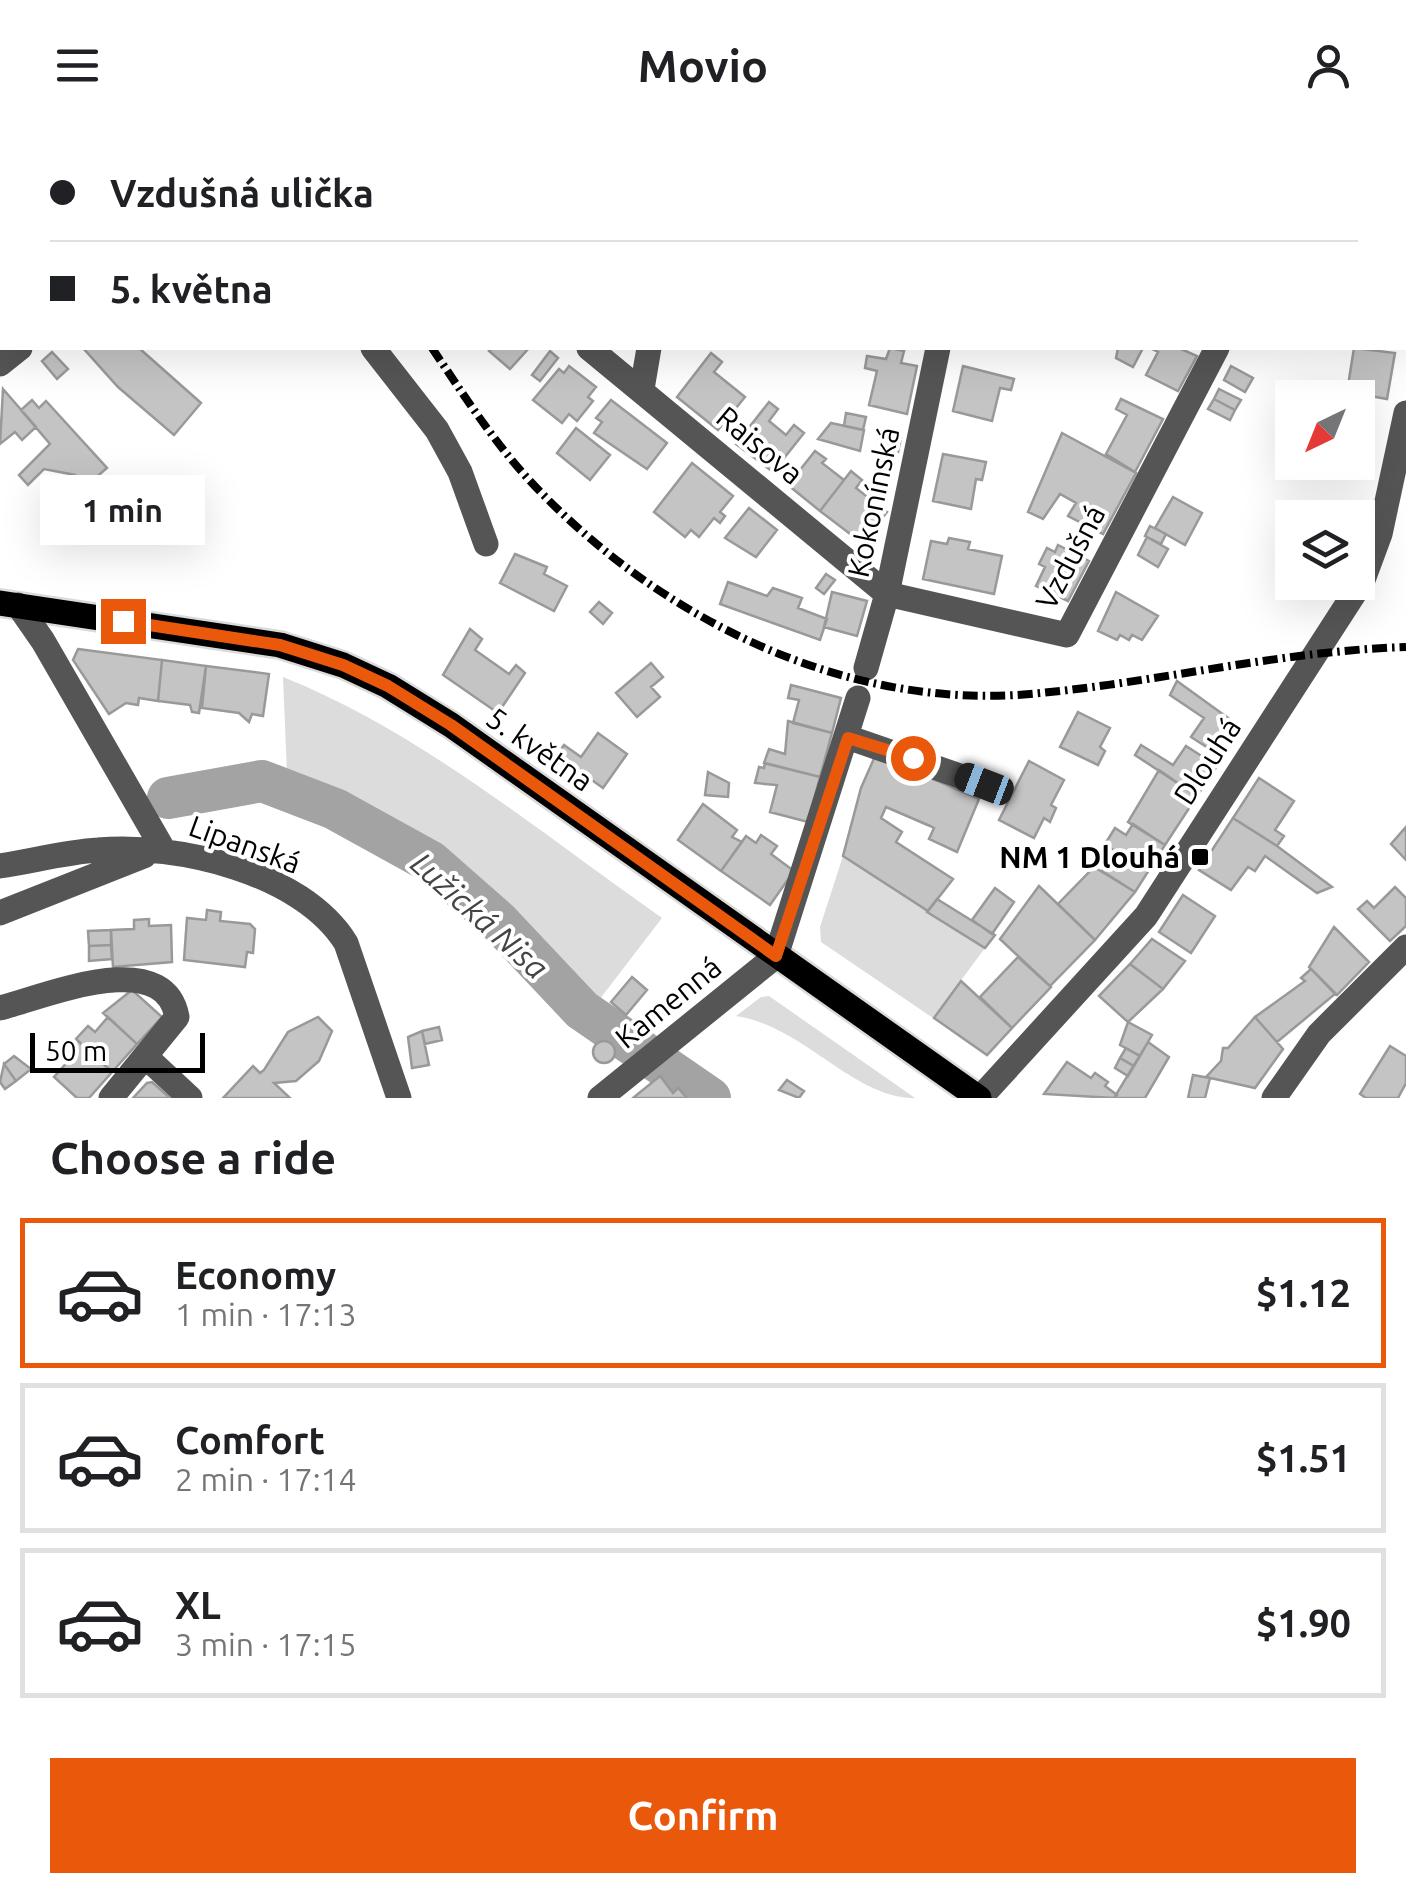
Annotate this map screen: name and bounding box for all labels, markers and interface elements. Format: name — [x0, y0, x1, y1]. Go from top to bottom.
icon: menu — [50, 38, 105, 93]
icon: person — [1301, 38, 1356, 93]
text: Movio — [638, 40, 768, 91]
text: Vzdušná ulička — [110, 172, 374, 214]
text: 5. května — [110, 268, 273, 310]
north arrow — [1275, 380, 1375, 480]
map controls — [1275, 380, 1375, 600]
street label: Raisova — [710, 399, 810, 491]
street label: Kokonínská — [841, 424, 905, 580]
callout: 1 min — [41, 476, 206, 546]
text: 1 min — [82, 492, 163, 528]
street label: Vzdušná — [1029, 499, 1111, 615]
button: layers — [1275, 500, 1375, 600]
route end — [101, 599, 146, 644]
street label: 5. května — [480, 700, 600, 798]
street label: Dlouhá — [1167, 711, 1247, 811]
route start — [891, 736, 936, 781]
car — [951, 759, 1017, 809]
street label: Lipanská — [185, 808, 305, 880]
place label: NM 1 Dlouhá — [999, 840, 1180, 874]
water label: Lužická Nisa — [404, 844, 556, 986]
marker: NM 1 Dlouhá — [1189, 846, 1211, 868]
street label: Kamenná — [608, 949, 728, 1055]
scale bar — [30, 1028, 205, 1073]
text: 50 m — [45, 1035, 107, 1066]
text: Choose a ride — [50, 1132, 336, 1183]
icon: car — [55, 1248, 145, 1338]
text: Economy — [175, 1254, 336, 1296]
text: $1.12 — [1256, 1272, 1351, 1314]
text: 1 min · 17:13 — [175, 1296, 357, 1332]
icon: car — [55, 1413, 145, 1503]
text: Comfort — [175, 1419, 325, 1461]
text: $1.51 — [1256, 1437, 1351, 1479]
text: 2 min · 17:14 — [175, 1461, 357, 1497]
icon: car — [55, 1578, 145, 1668]
text: XL — [175, 1584, 221, 1626]
text: $1.90 — [1256, 1602, 1351, 1644]
text: 3 min · 17:15 — [175, 1626, 357, 1662]
button: Confirm — [50, 1758, 1356, 1873]

